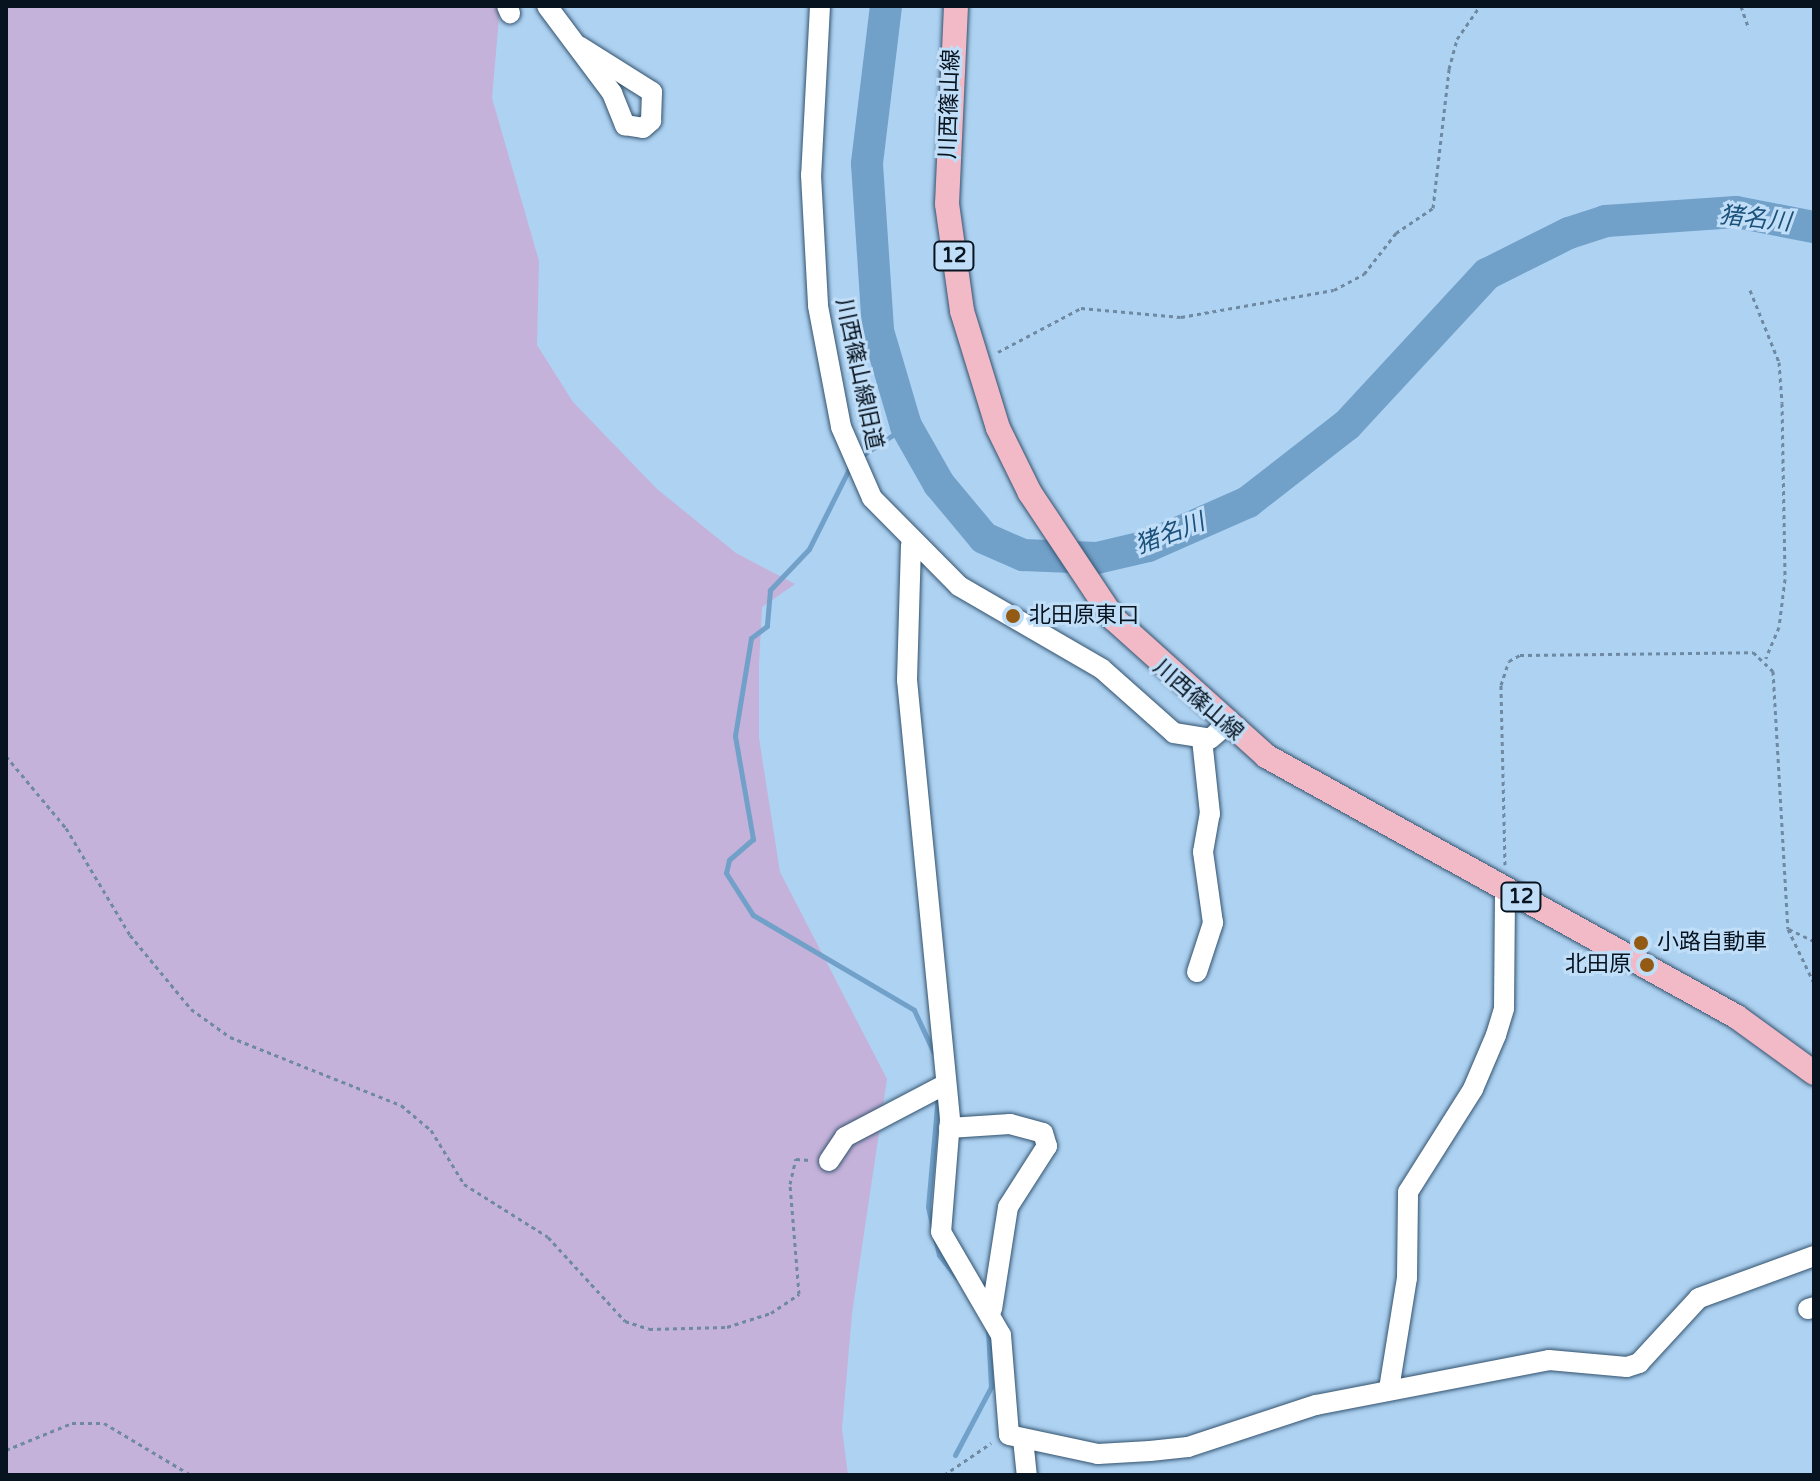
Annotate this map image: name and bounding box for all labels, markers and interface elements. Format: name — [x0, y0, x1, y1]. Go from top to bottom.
street label: 川西篠山線 — [935, 49, 965, 159]
water label: 猪名川 — [1718, 201, 1792, 237]
road number: 12 — [932, 240, 976, 272]
street label: 川西篠山線旧道 — [830, 296, 888, 452]
water label: 猪名川 — [1131, 508, 1209, 560]
place label: 北田原東口 — [1029, 603, 1139, 629]
marker: 北田原東口 — [1004, 607, 1022, 625]
street label: 川西篠山線 — [1148, 654, 1248, 746]
road number: 12 — [1499, 881, 1543, 913]
place label: 小路自動車 — [1657, 930, 1767, 956]
marker: 小路自動車 — [1632, 934, 1650, 952]
place label: 北田原 — [1565, 952, 1631, 978]
marker: 北田原 — [1638, 956, 1656, 974]

